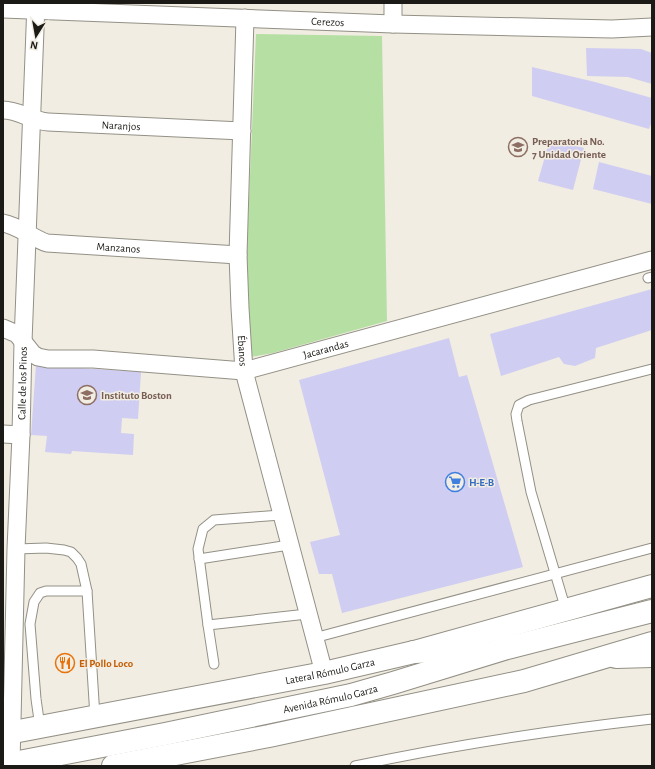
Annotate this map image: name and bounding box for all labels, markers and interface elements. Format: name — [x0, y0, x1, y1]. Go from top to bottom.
street label: Cerezos — [311, 15, 344, 28]
north arrow — [16, 16, 56, 56]
text: N — [29, 39, 39, 51]
street label: Naranjos — [101, 119, 141, 132]
school or university icon: Preparatoria No. 7 Unidad Oriente — [507, 136, 529, 158]
place label: Preparatoria No. 7 Unidad Oriente — [532, 136, 606, 160]
street label: Manzanos — [96, 241, 141, 254]
street label: Ébanos — [236, 335, 249, 367]
street label: Jacarandas — [302, 337, 350, 360]
street label: Calle de los Pinos — [16, 346, 28, 420]
school or university icon: Instituto Boston — [76, 384, 98, 406]
place label: Instituto Boston — [101, 390, 172, 401]
supermarket icon: H-E-B — [444, 471, 466, 493]
place label: H-E-B — [469, 477, 495, 488]
restaurant icon: El Pollo Loco — [54, 652, 76, 674]
street label: Lateral Rómulo Garza — [284, 656, 376, 686]
place label: El Pollo Loco — [79, 658, 134, 669]
street label: Avenida Rómulo Garza — [282, 682, 379, 715]

